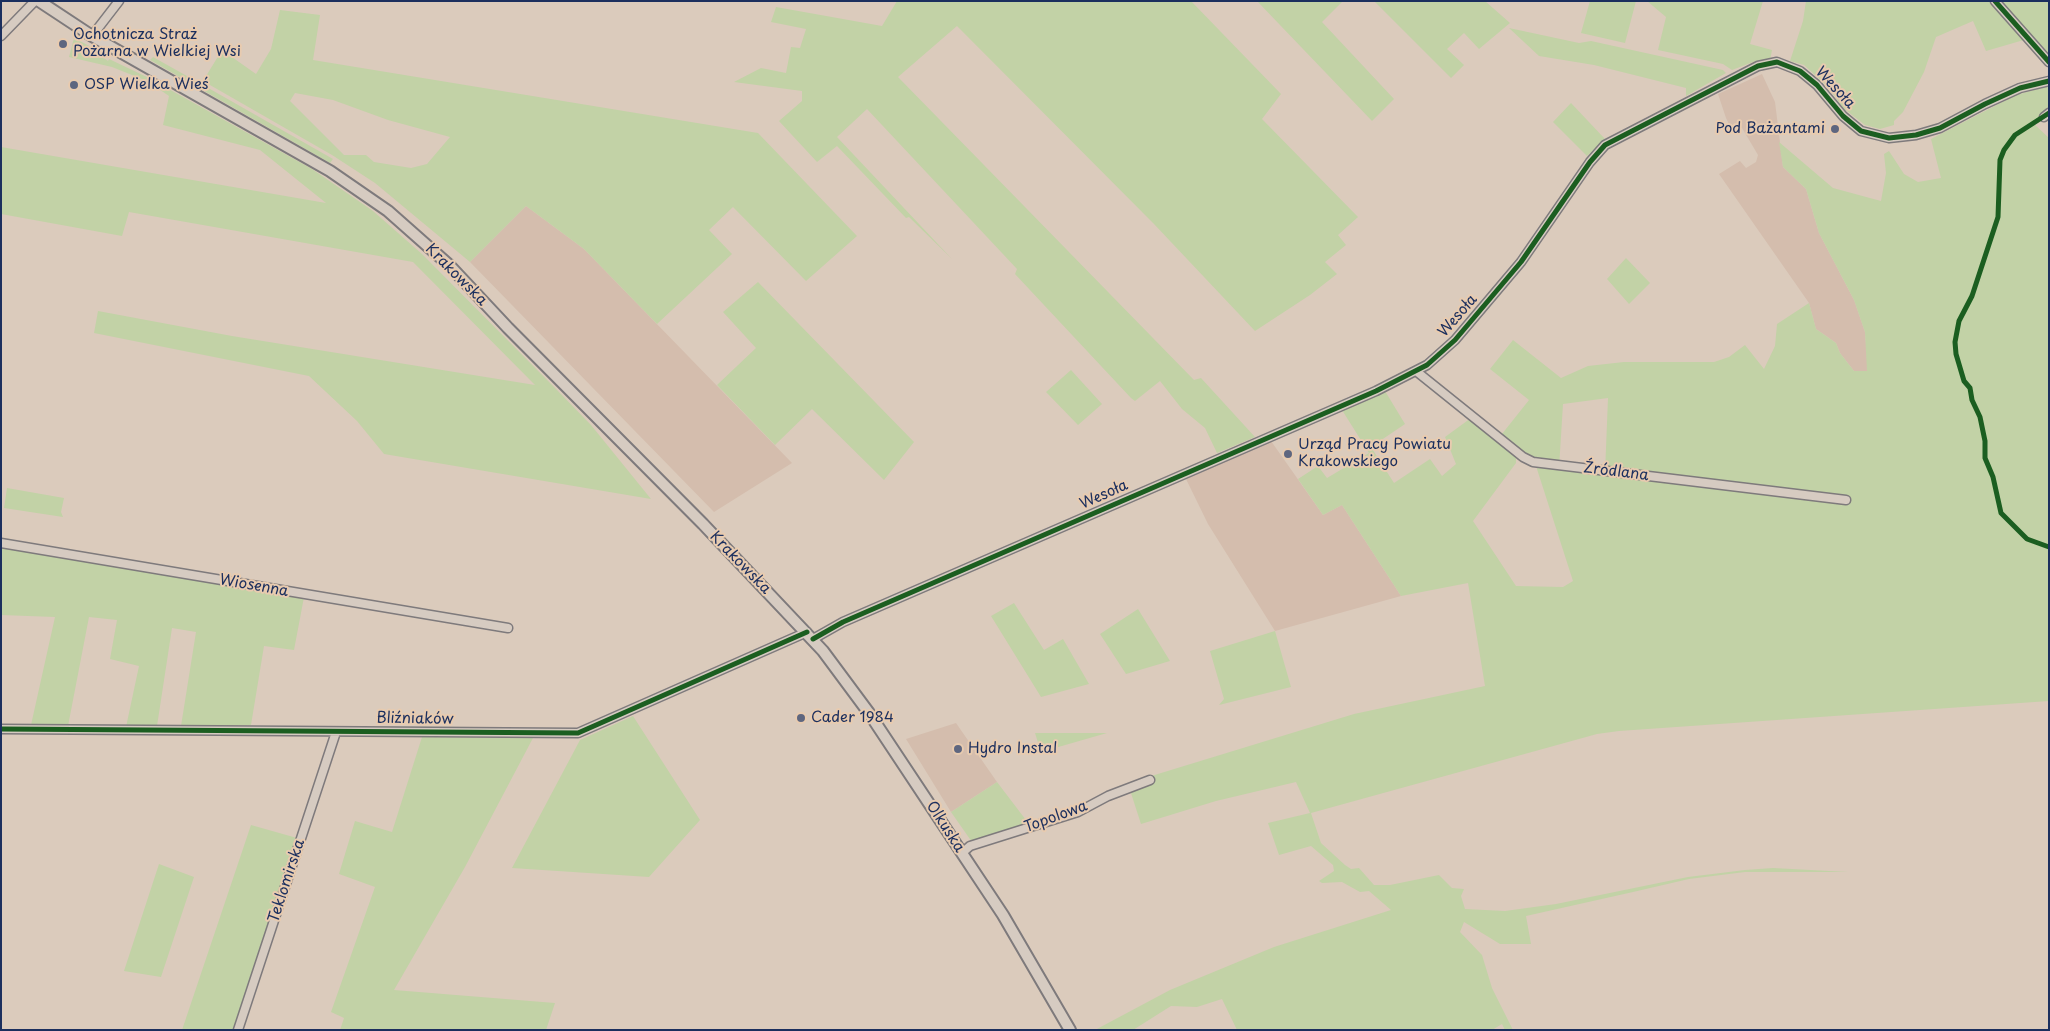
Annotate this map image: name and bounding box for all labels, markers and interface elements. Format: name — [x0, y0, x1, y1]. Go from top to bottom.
place label: Ochotnicza Straż Pożarna w Wielkiej Wsi — [73, 26, 241, 61]
marker: Ochotnicza Straż Pożarna w Wielkiej Wsi — [57, 38, 69, 50]
street label: Wesoła — [1811, 63, 1859, 113]
place label: OSP Wielka Wieś — [84, 76, 209, 94]
marker: OSP Wielka Wieś — [68, 79, 80, 91]
place label: Pod Bażantami — [1715, 120, 1825, 138]
marker: Pod Bażantami — [1829, 123, 1841, 135]
street label: Krakowska — [421, 240, 491, 310]
street label: Wesoła — [1435, 291, 1481, 341]
place label: Urząd Pracy Powiatu Krakowskiego — [1298, 436, 1451, 471]
marker: Urząd Pracy Powiatu Krakowskiego — [1282, 448, 1294, 460]
street label: Źródlana — [1582, 459, 1650, 485]
street label: Wesoła — [1077, 476, 1131, 514]
street label: Krakowska — [706, 528, 774, 598]
street label: Wiosenna — [218, 571, 290, 601]
street label: Bliźniaków — [376, 709, 454, 729]
place label: Cader 1984 — [811, 709, 894, 727]
marker: Cader 1984 — [795, 712, 807, 724]
place label: Hydro Instal — [968, 740, 1057, 758]
marker: Hydro Instal — [952, 743, 964, 755]
street label: Topolowa — [1022, 797, 1090, 837]
street label: Olkuska — [922, 798, 968, 856]
street label: Teklomirska — [265, 837, 309, 925]

